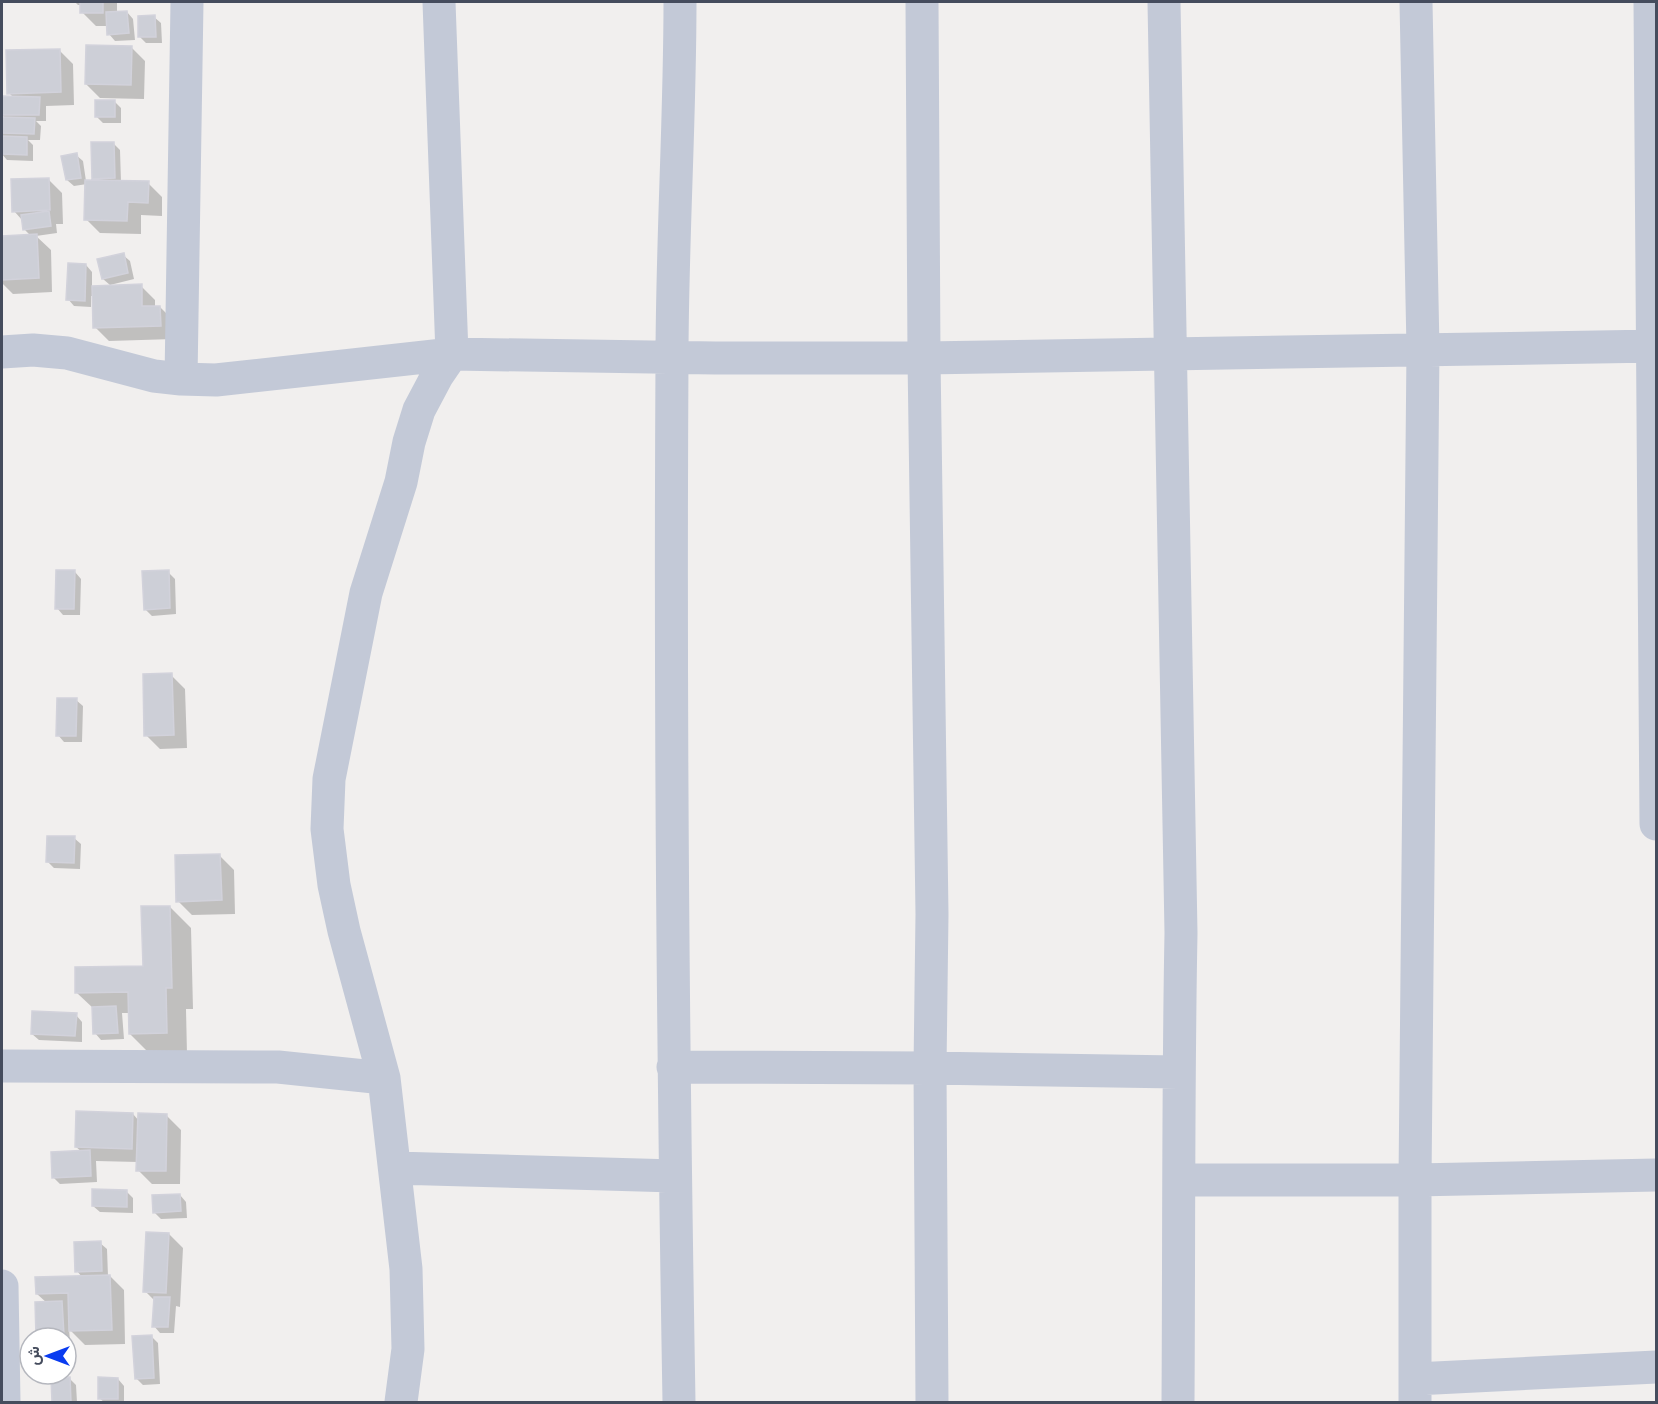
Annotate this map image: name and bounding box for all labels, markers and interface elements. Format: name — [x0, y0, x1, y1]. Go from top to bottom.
north arrow — [18, 1326, 78, 1386]
text: ش — [23, 1346, 43, 1366]

